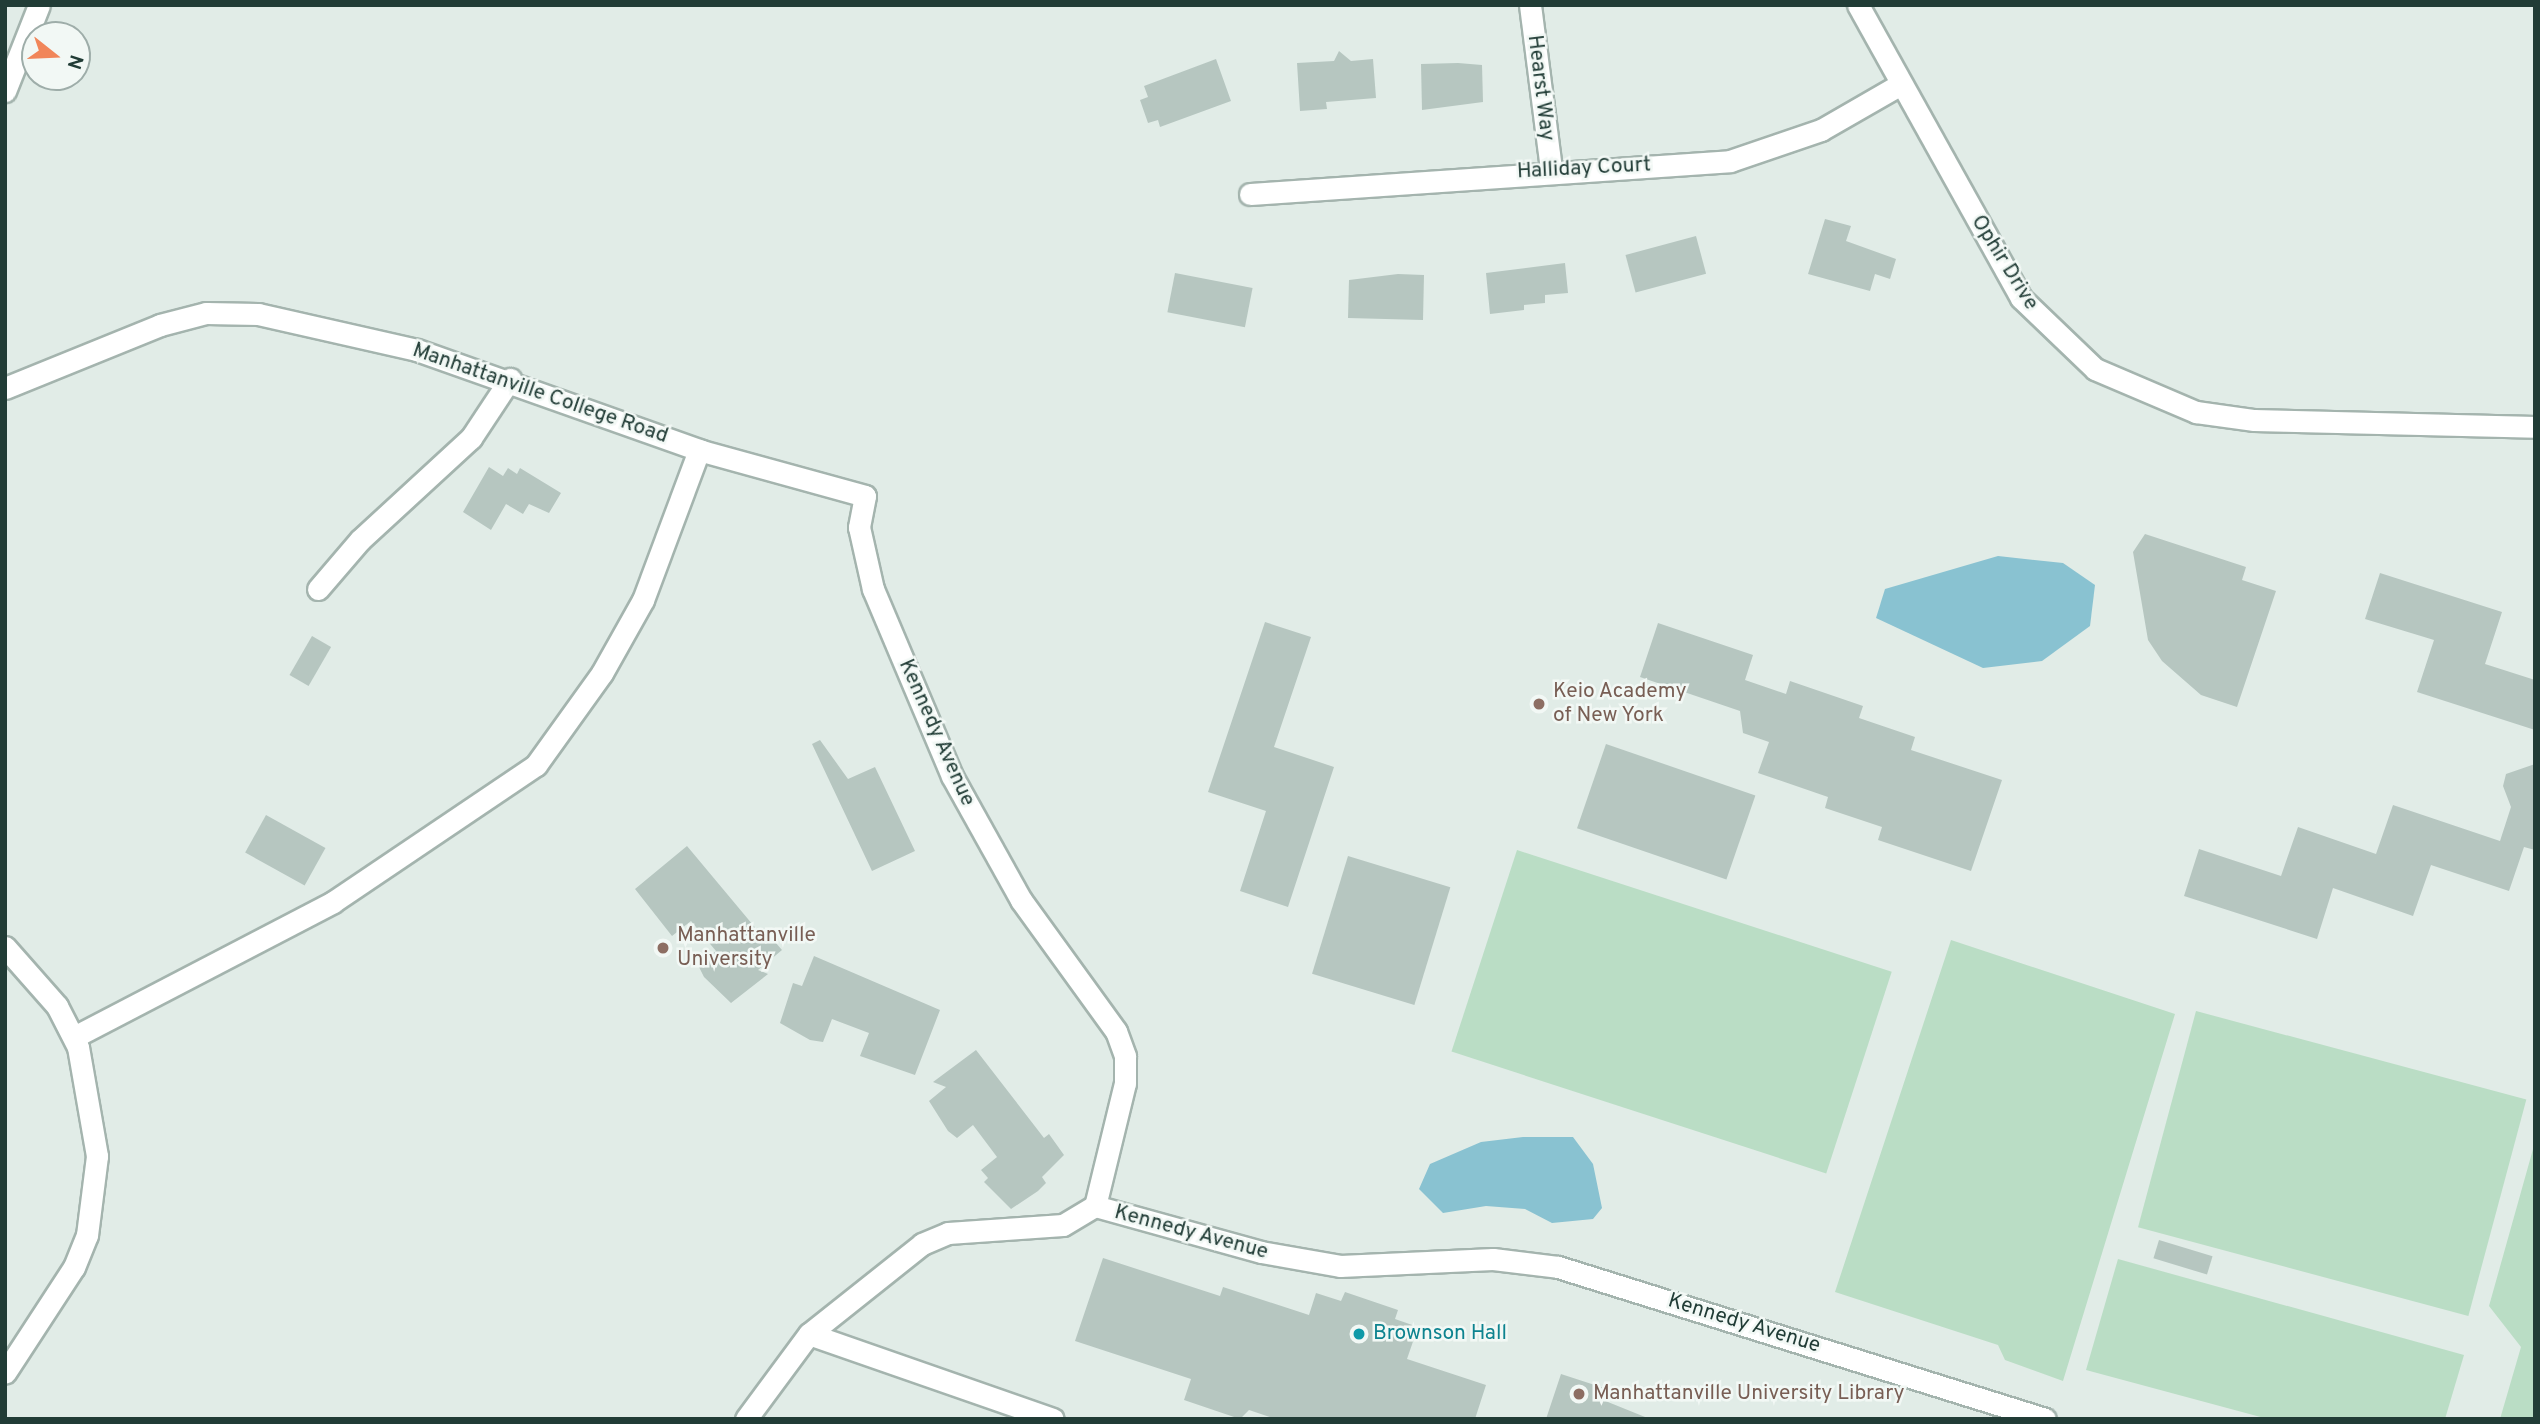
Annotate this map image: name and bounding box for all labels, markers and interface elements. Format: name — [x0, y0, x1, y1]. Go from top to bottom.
north arrow — [21, 21, 91, 91]
street label: Hearst Way — [1521, 33, 1559, 143]
text: N — [61, 52, 88, 72]
street label: Halliday Court — [1516, 153, 1652, 185]
street label: Ophir Drive — [1965, 211, 2043, 315]
street label: Manhattanville College Road — [409, 338, 671, 450]
street label: Kennedy Avenue — [892, 655, 980, 811]
place label: Keio Academy of New York — [1553, 679, 1687, 729]
marker: Keio Academy of New York — [1531, 696, 1547, 712]
place label: Manhattanville University — [677, 923, 816, 973]
marker: Manhattanville University — [655, 940, 671, 956]
street label: Kennedy Avenue — [1111, 1200, 1271, 1266]
street label: Kennedy Avenue — [1664, 1289, 1824, 1359]
place label: Brownson Hall — [1373, 1321, 1507, 1347]
marker: Brownson Hall — [1351, 1326, 1367, 1342]
place label: Manhattanville University Library — [1593, 1381, 1905, 1407]
marker: Manhattanville University Library — [1571, 1386, 1587, 1402]

